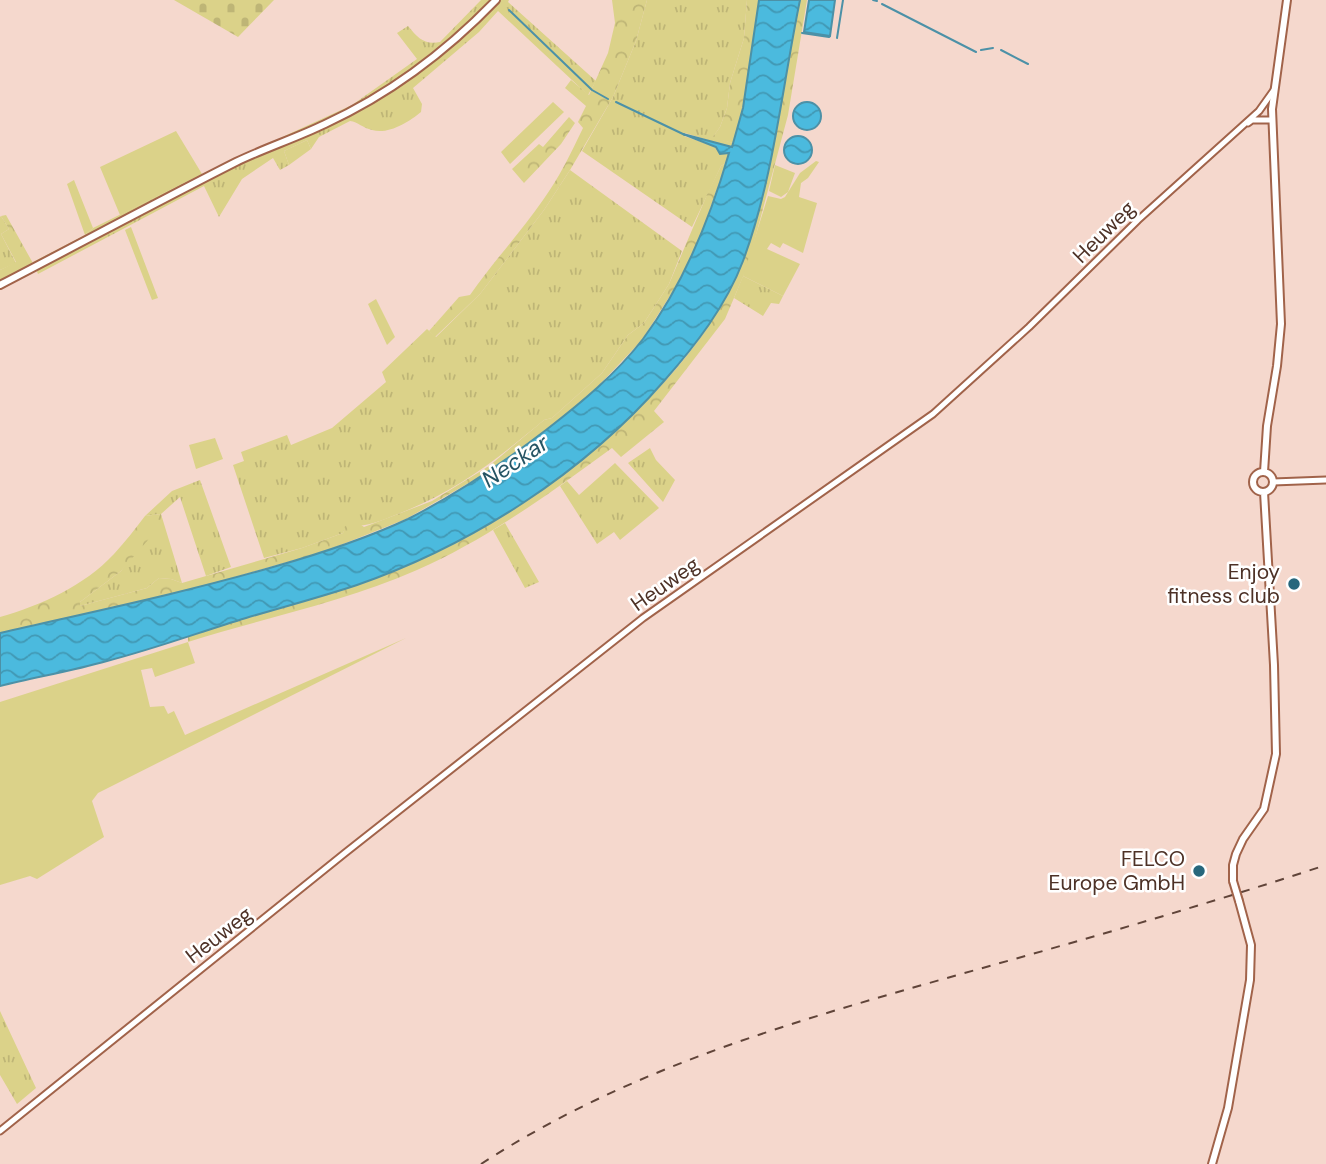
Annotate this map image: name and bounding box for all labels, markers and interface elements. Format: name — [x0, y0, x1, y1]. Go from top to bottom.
street label: Heuweg — [1067, 195, 1141, 269]
water label: Neckar — [476, 427, 556, 494]
street label: Heuweg — [625, 550, 705, 618]
place label: Enjoy fitness club — [1167, 558, 1280, 610]
marker: Enjoy fitness club — [1286, 576, 1302, 592]
place label: FELCO Europe GmbH — [1049, 845, 1185, 897]
marker: FELCO Europe GmbH — [1191, 863, 1207, 879]
street label: Heuweg — [180, 900, 258, 970]

